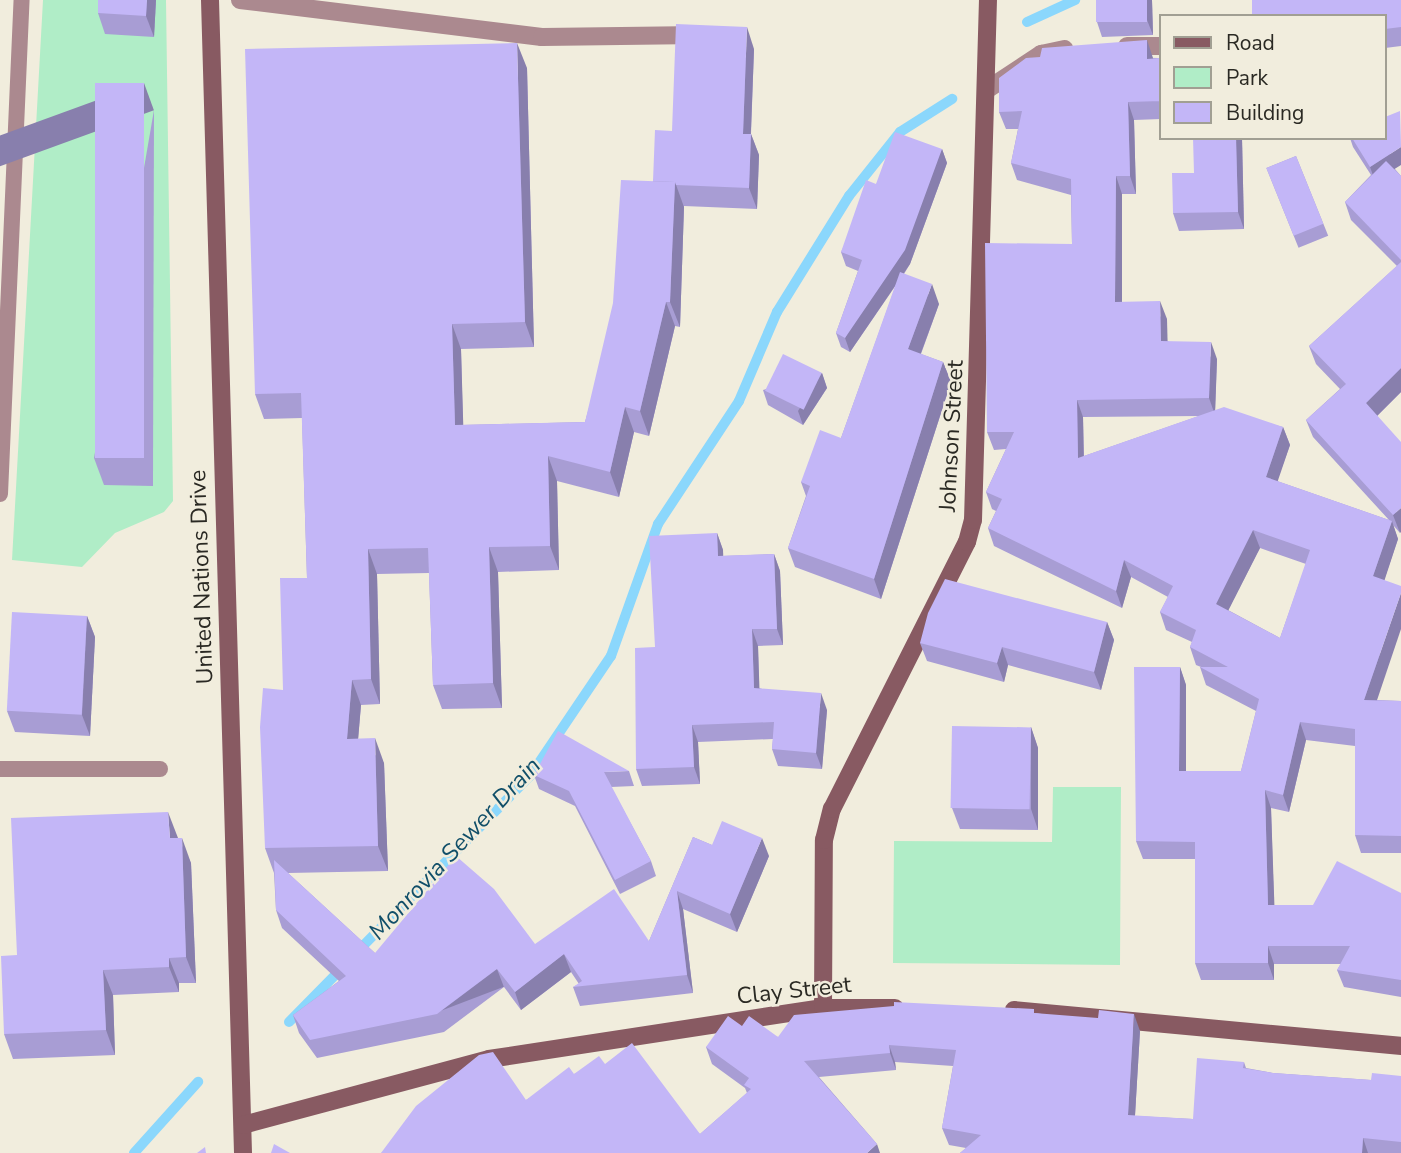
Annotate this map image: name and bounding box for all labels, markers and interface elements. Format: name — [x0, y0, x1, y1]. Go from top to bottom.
legend — [1160, 14, 1387, 140]
text: Road — [1226, 29, 1275, 57]
text: Park — [1226, 64, 1268, 92]
text: Building — [1226, 99, 1304, 127]
street label: Johnson Street — [934, 359, 970, 513]
street label: United Nations Drive — [184, 469, 220, 685]
water label: Monrovia Sewer Drain — [363, 752, 547, 946]
street label: Clay Street — [735, 971, 853, 1011]

